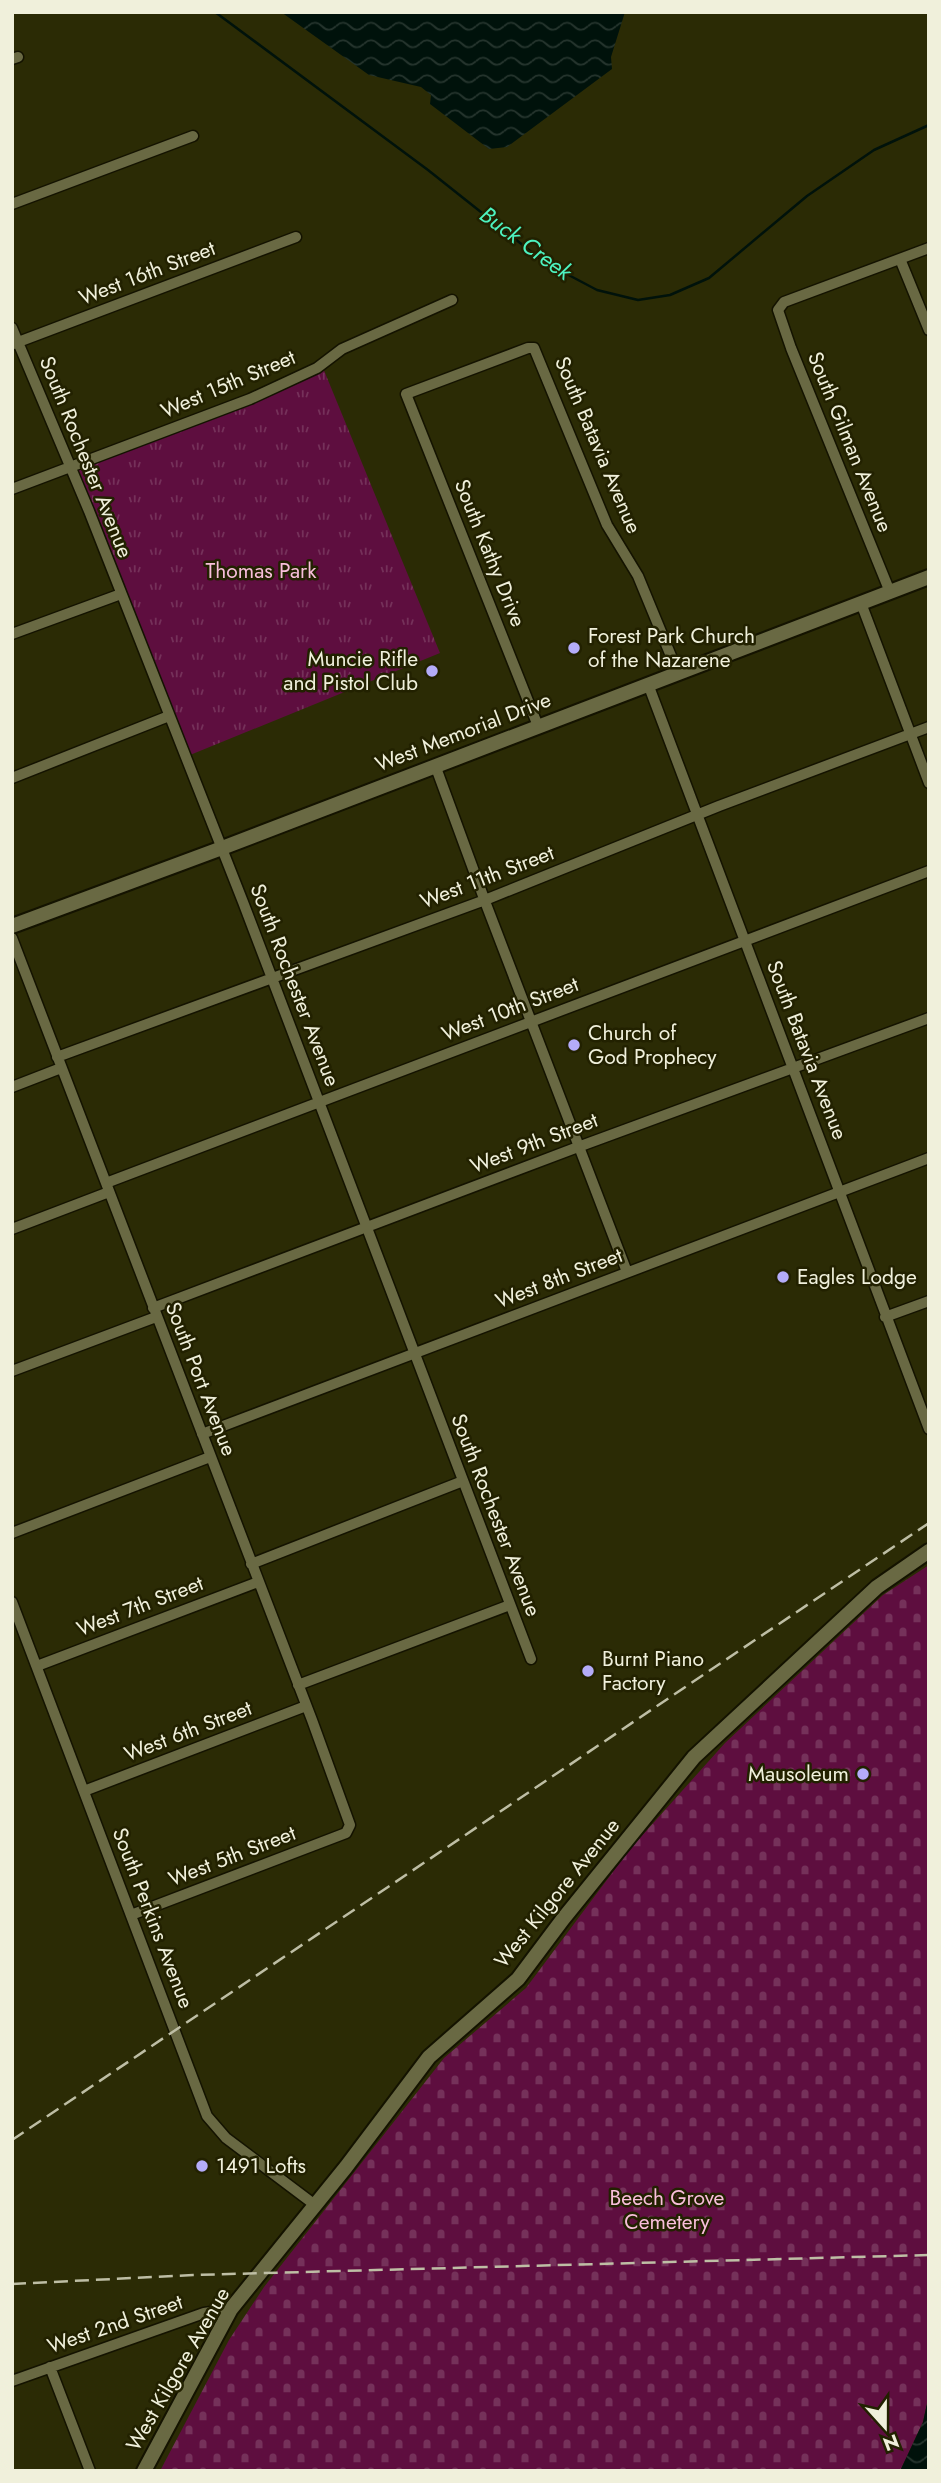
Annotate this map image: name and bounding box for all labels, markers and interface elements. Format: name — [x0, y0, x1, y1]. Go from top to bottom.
water label: Buck Creek — [473, 198, 580, 289]
street label: West 16th Street — [75, 233, 219, 313]
street label: West 15th Street — [156, 342, 300, 426]
street label: South Gilman Avenue — [800, 347, 900, 537]
street label: South Rochester Avenue — [32, 352, 140, 562]
street label: South Batavia Avenue — [547, 352, 649, 538]
street label: South Kathy Drive — [447, 475, 533, 631]
park label: Thomas Park — [206, 556, 317, 586]
place label: Forest Park Church of the Nazarene — [588, 621, 755, 675]
marker: Forest Park Church of the Nazarene — [566, 640, 582, 656]
place label: Muncie Rifle and Pistol Club — [283, 644, 418, 698]
marker: Muncie Rifle and Pistol Club — [424, 663, 440, 679]
street label: West Memorial Drive — [371, 685, 555, 779]
street label: West 11th Street — [416, 838, 558, 916]
street label: South Rochester Avenue — [243, 879, 348, 1091]
street label: South Batavia Avenue — [759, 956, 855, 1144]
street label: West 10th Street — [437, 969, 583, 1049]
place label: Church of God Prophecy — [588, 1018, 717, 1072]
marker: Church of God Prophecy — [566, 1037, 582, 1053]
street label: West 9th Street — [466, 1105, 602, 1181]
street label: West 8th Street — [491, 1240, 627, 1316]
place label: Eagles Lodge — [797, 1262, 917, 1292]
marker: Eagles Lodge — [775, 1269, 791, 1285]
street label: South Port Avenue — [158, 1298, 244, 1460]
street label: South Rochester Avenue — [444, 1409, 549, 1621]
street label: West 7th Street — [72, 1568, 208, 1644]
place label: Burnt Piano Factory — [602, 1644, 704, 1698]
marker: Burnt Piano Factory — [580, 1663, 596, 1679]
street label: West 6th Street — [120, 1693, 256, 1769]
place label: Mausoleum — [748, 1759, 849, 1789]
marker: Mausoleum — [855, 1766, 871, 1782]
street label: West Kilgore Avenue — [487, 1812, 627, 1974]
street label: West 5th Street — [164, 1818, 300, 1894]
street label: South Perkins Avenue — [105, 1823, 201, 2013]
place label: 1491 Lofts — [216, 2151, 306, 2181]
marker: 1491 Lofts — [194, 2158, 210, 2174]
park label: Beech Grove Cemetery — [610, 2183, 725, 2237]
street label: West Kilgore Avenue — [119, 2281, 237, 2456]
street label: West 2nd Street — [43, 2287, 187, 2361]
north arrow — [850, 2392, 920, 2462]
text: N — [879, 2427, 903, 2458]

